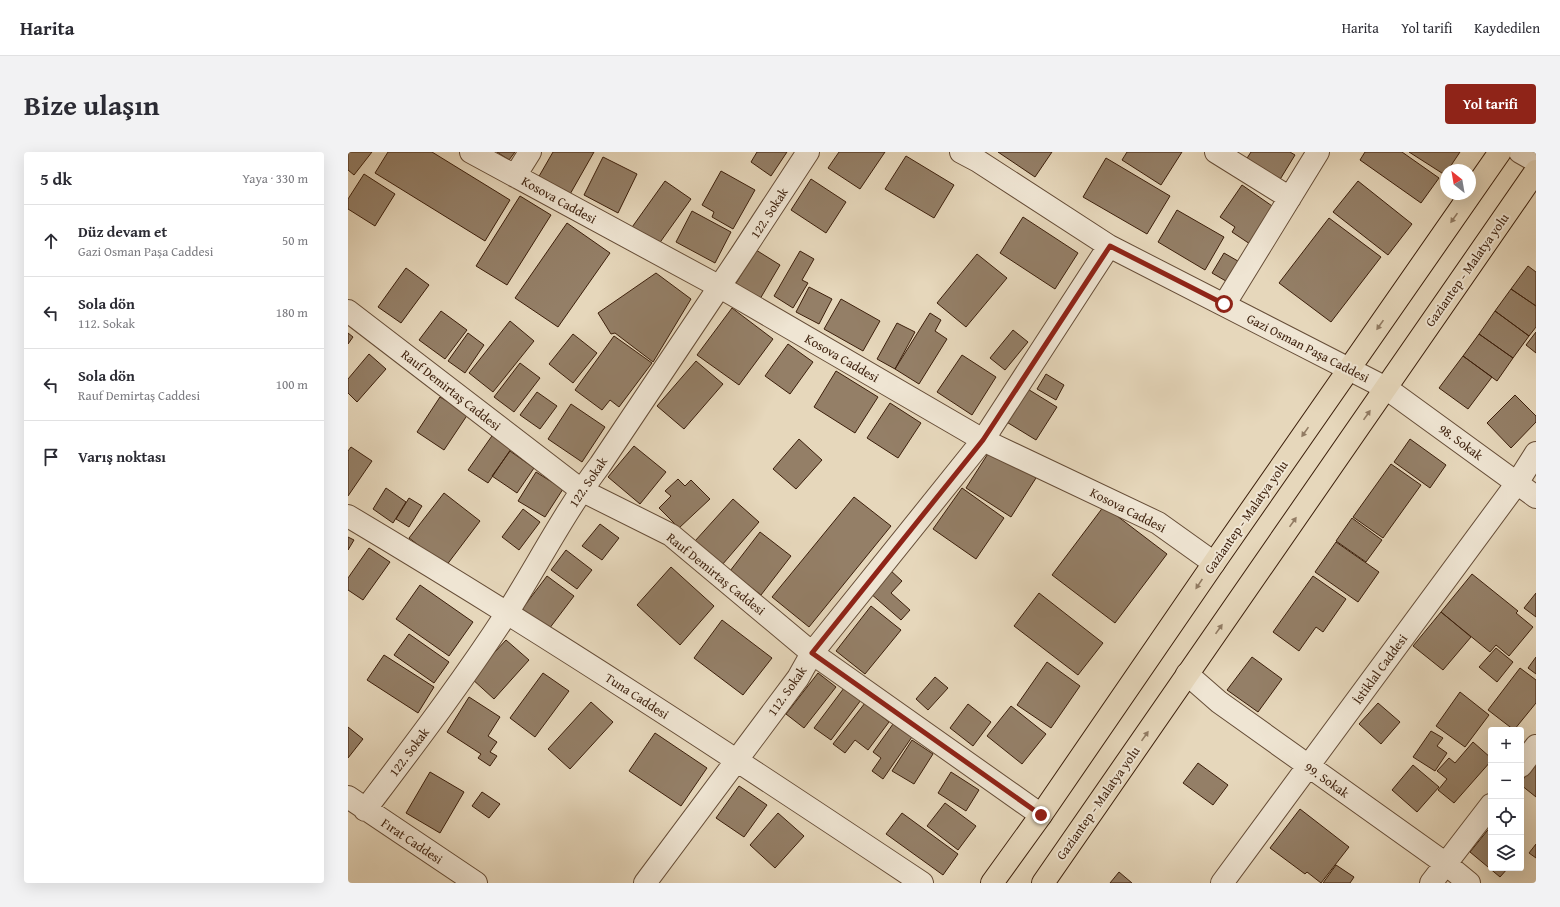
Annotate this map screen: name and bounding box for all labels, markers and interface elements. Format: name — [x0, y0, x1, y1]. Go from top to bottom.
text: Harita — [20, 14, 74, 42]
text: Harita — [1342, 18, 1379, 38]
text: Yol tarifi — [1401, 18, 1452, 38]
text: Kaydedilen — [1474, 18, 1540, 38]
text: Bize ulaşın — [24, 84, 160, 125]
button: Yol tarifi — [1445, 84, 1536, 124]
north arrow — [1440, 164, 1476, 200]
text: 5 dk — [40, 166, 72, 191]
text: Yaya · 330 m — [242, 169, 308, 188]
street label: Kosova Caddesi — [518, 172, 600, 229]
street label: 122. Sokak — [745, 184, 793, 242]
street label: Gaziantep - Malatya yolu — [1421, 209, 1513, 331]
one-way arrow — [1450, 213, 1458, 224]
text: Düz devam et — [78, 221, 167, 242]
icon: ahead — [40, 230, 62, 252]
text: 50 m — [282, 231, 308, 250]
text: Gazi Osman Paşa Caddesi — [78, 242, 213, 261]
text: Sola dön — [78, 293, 135, 314]
route start — [1215, 295, 1233, 313]
icon: left — [40, 302, 62, 324]
text: 180 m — [276, 303, 308, 322]
street label: Gazi Osman Paşa Caddesi — [1243, 309, 1373, 387]
text: 112. Sokak — [78, 314, 135, 333]
one-way arrow — [1376, 320, 1384, 330]
street label: Kosova Caddesi — [801, 329, 883, 387]
street label: Rauf Demirtaş Caddesi — [397, 345, 505, 435]
text: Sola dön — [78, 365, 135, 386]
icon: left — [40, 374, 62, 396]
text: 100 m — [276, 375, 308, 394]
text: Rauf Demirtaş Caddesi — [78, 386, 200, 405]
one-way arrow — [1363, 410, 1371, 420]
street label: 98. Sokak — [1435, 419, 1487, 465]
one-way arrow — [1301, 426, 1309, 437]
icon: arrive — [40, 446, 62, 468]
text: Varış noktası — [78, 446, 166, 467]
street label: 122. Sokak — [564, 453, 612, 511]
street label: Gaziantep - Malatya yolu — [1200, 456, 1292, 578]
street label: Kosova Caddesi — [1087, 483, 1170, 537]
one-way arrow — [1289, 517, 1297, 527]
street label: Rauf Demirtaş Caddesi — [663, 528, 770, 620]
one-way arrow — [1195, 579, 1203, 590]
one-way arrow — [1215, 624, 1223, 634]
street label: İstiklal Caddesi — [1348, 630, 1412, 708]
street label: 112. Sokak — [763, 662, 811, 720]
street label: Tuna Caddesi — [601, 668, 673, 724]
street label: 122. Sokak — [384, 723, 434, 781]
map controls — [1488, 727, 1524, 871]
button: + — [1488, 727, 1524, 763]
one-way arrow — [1141, 731, 1149, 741]
street label: Gaziantep - Malatya yolu — [1052, 742, 1144, 864]
street label: 99. Sokak — [1301, 758, 1354, 803]
button: − — [1488, 763, 1524, 799]
button: locate — [1488, 799, 1524, 835]
route end — [1032, 806, 1050, 824]
street label: Fırat Caddesi — [377, 813, 447, 869]
button: layers — [1488, 835, 1524, 871]

